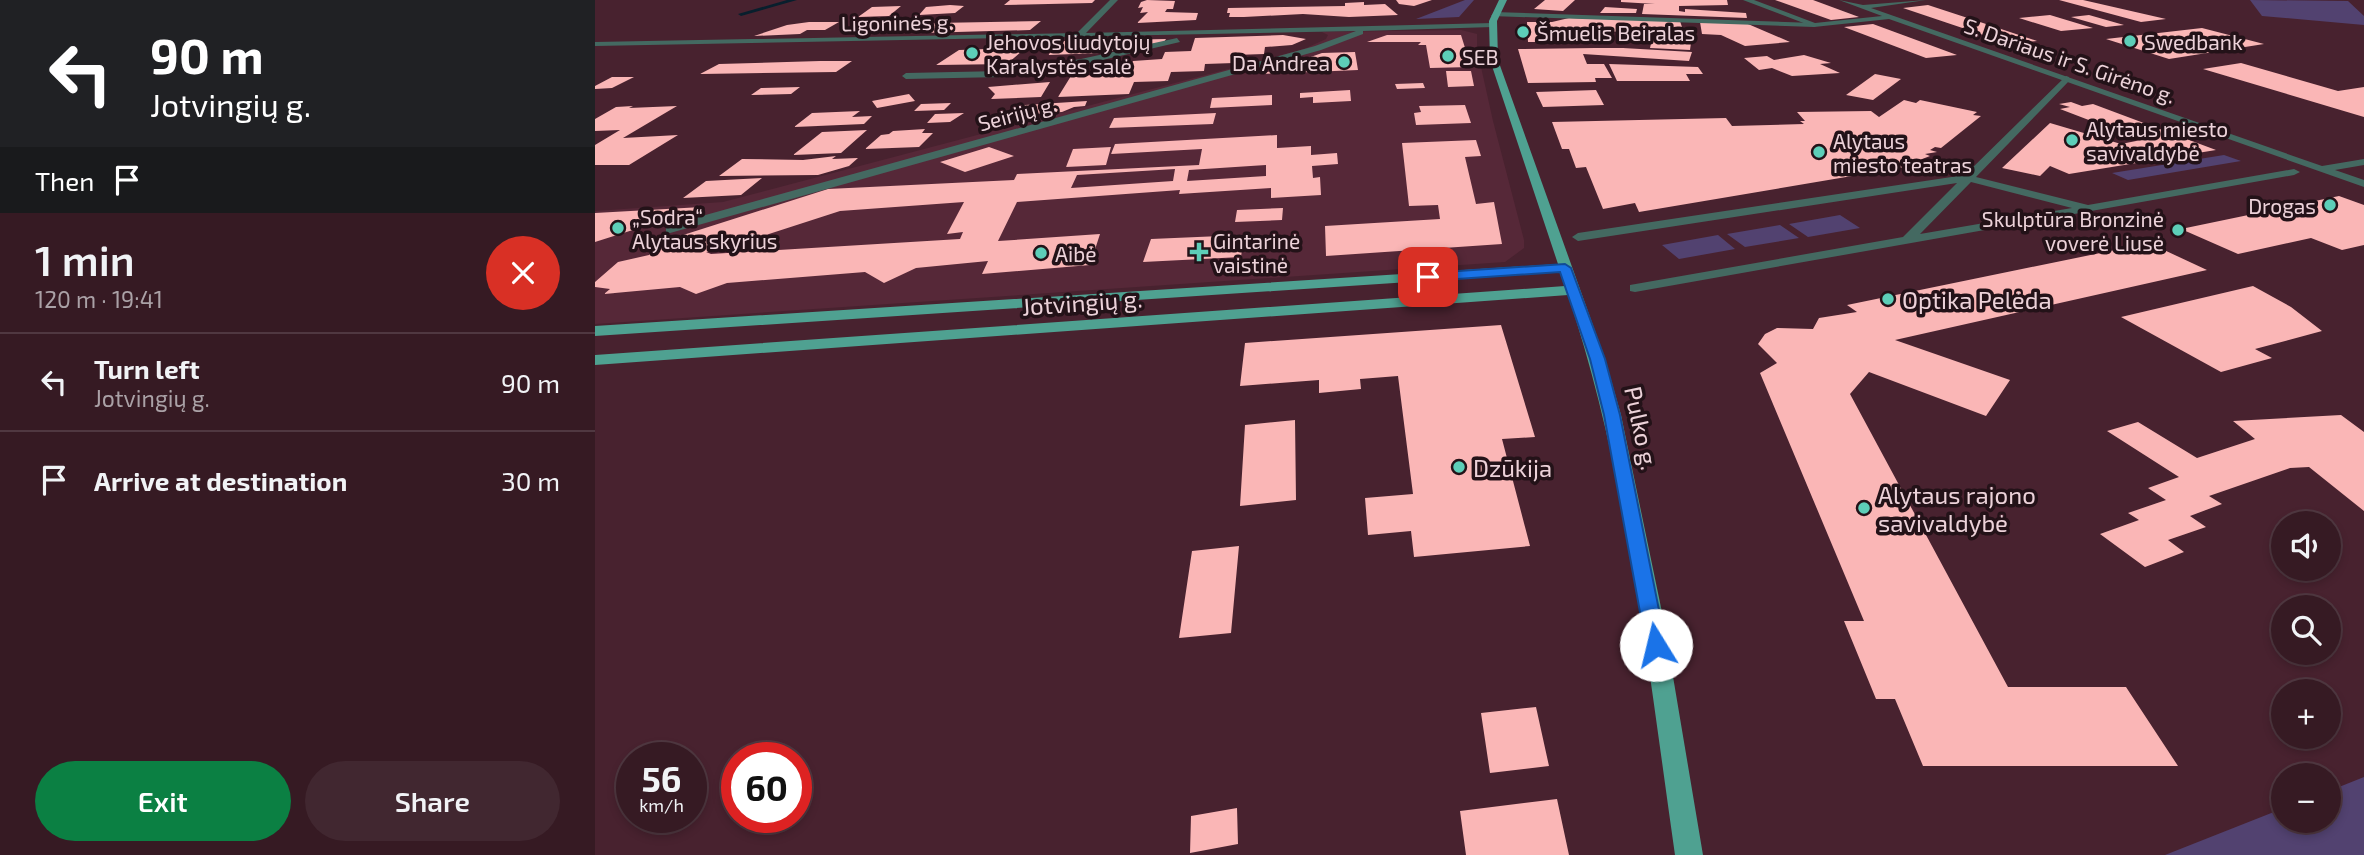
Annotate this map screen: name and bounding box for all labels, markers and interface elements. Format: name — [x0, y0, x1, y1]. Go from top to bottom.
street label: Ligoninės g. — [841, 9, 953, 35]
street label: S. Dariaus ir S. Girėno g. — [1961, 12, 2179, 108]
place label: Šmuelis Beiralas — [1537, 20, 1695, 45]
marker: Šmuelis Beiralas — [1515, 24, 1531, 40]
text: 90 m — [150, 25, 264, 84]
icon: left — [35, 28, 126, 119]
place label: Jehovos liudytojų Karalystės salė — [986, 29, 1150, 78]
place label: Swedbank — [2144, 29, 2243, 54]
marker: Swedbank — [2122, 33, 2138, 49]
place label: SEB — [1462, 44, 1499, 69]
marker: Jehovos liudytojų Karalystės salė — [964, 45, 980, 61]
marker: SEB — [1440, 48, 1456, 64]
place label: Da Andrea — [1232, 50, 1330, 75]
marker: Da Andrea — [1336, 54, 1352, 70]
text: Jotvingių g. — [150, 85, 311, 123]
street label: Seirijų g. — [975, 91, 1059, 136]
place label: Alytaus miesto savivaldybė — [2086, 116, 2228, 165]
place label: Alytaus miesto teatras — [1833, 128, 1972, 177]
marker: Alytaus miesto savivaldybė — [2064, 132, 2080, 148]
marker: Alytaus miesto teatras — [1811, 144, 1827, 160]
icon: arrive — [108, 161, 146, 199]
text: Then — [35, 165, 94, 196]
place label: Drogas — [2248, 193, 2316, 218]
marker: Drogas — [2322, 197, 2338, 213]
place label: „Sodra“ Alytaus skyrius — [632, 204, 778, 253]
place label: Skulptūra Bronzinė voverė Liusė — [1982, 206, 2164, 255]
marker: „Sodra“ Alytaus skyrius — [610, 220, 626, 236]
marker: Skulptūra Bronzinė voverė Liusė — [2170, 222, 2186, 238]
place label: Gintarinė vaistinė — [1213, 228, 1300, 277]
text: 1 min — [35, 234, 135, 284]
button: close — [486, 236, 560, 310]
place label: Aibė — [1055, 241, 1097, 266]
marker: Gintarinė vaistinė — [1191, 244, 1207, 260]
marker: Aibė — [1033, 245, 1049, 261]
pin — [1398, 247, 1458, 307]
icon: arrive — [1409, 258, 1447, 296]
street label: Jotvingių g. — [1021, 283, 1143, 321]
text: 120 m · 19:41 — [35, 285, 163, 313]
place label: Optika Pelėda — [1902, 285, 2052, 314]
marker: Optika Pelėda — [1880, 291, 1896, 307]
text: Turn left — [94, 353, 200, 384]
icon: left — [35, 363, 73, 401]
text: 90 m — [501, 367, 560, 398]
text: Jotvingių g. — [94, 384, 210, 412]
street label: Pulko g. — [1619, 384, 1665, 472]
place label: Dzūkija — [1473, 453, 1552, 482]
marker: Dzūkija — [1451, 459, 1467, 475]
icon: arrive — [35, 461, 73, 499]
text: Arrive at destination — [94, 465, 347, 496]
text: 30 m — [501, 465, 560, 496]
place label: Alytaus rajono savivaldybė — [1878, 480, 2036, 537]
marker: Alytaus rajono savivaldybė — [1856, 500, 1872, 516]
map controls — [2271, 511, 2341, 833]
button: sound — [2271, 511, 2341, 581]
button: search — [2271, 595, 2341, 665]
position arrow — [1619, 608, 1693, 682]
button: + — [2271, 679, 2341, 749]
speed limit sign: 60 — [721, 742, 812, 833]
text: 56 — [642, 757, 681, 799]
button: Exit — [35, 761, 291, 841]
button: Share — [305, 761, 560, 841]
button: − — [2271, 763, 2341, 833]
text: km/h — [639, 794, 684, 816]

